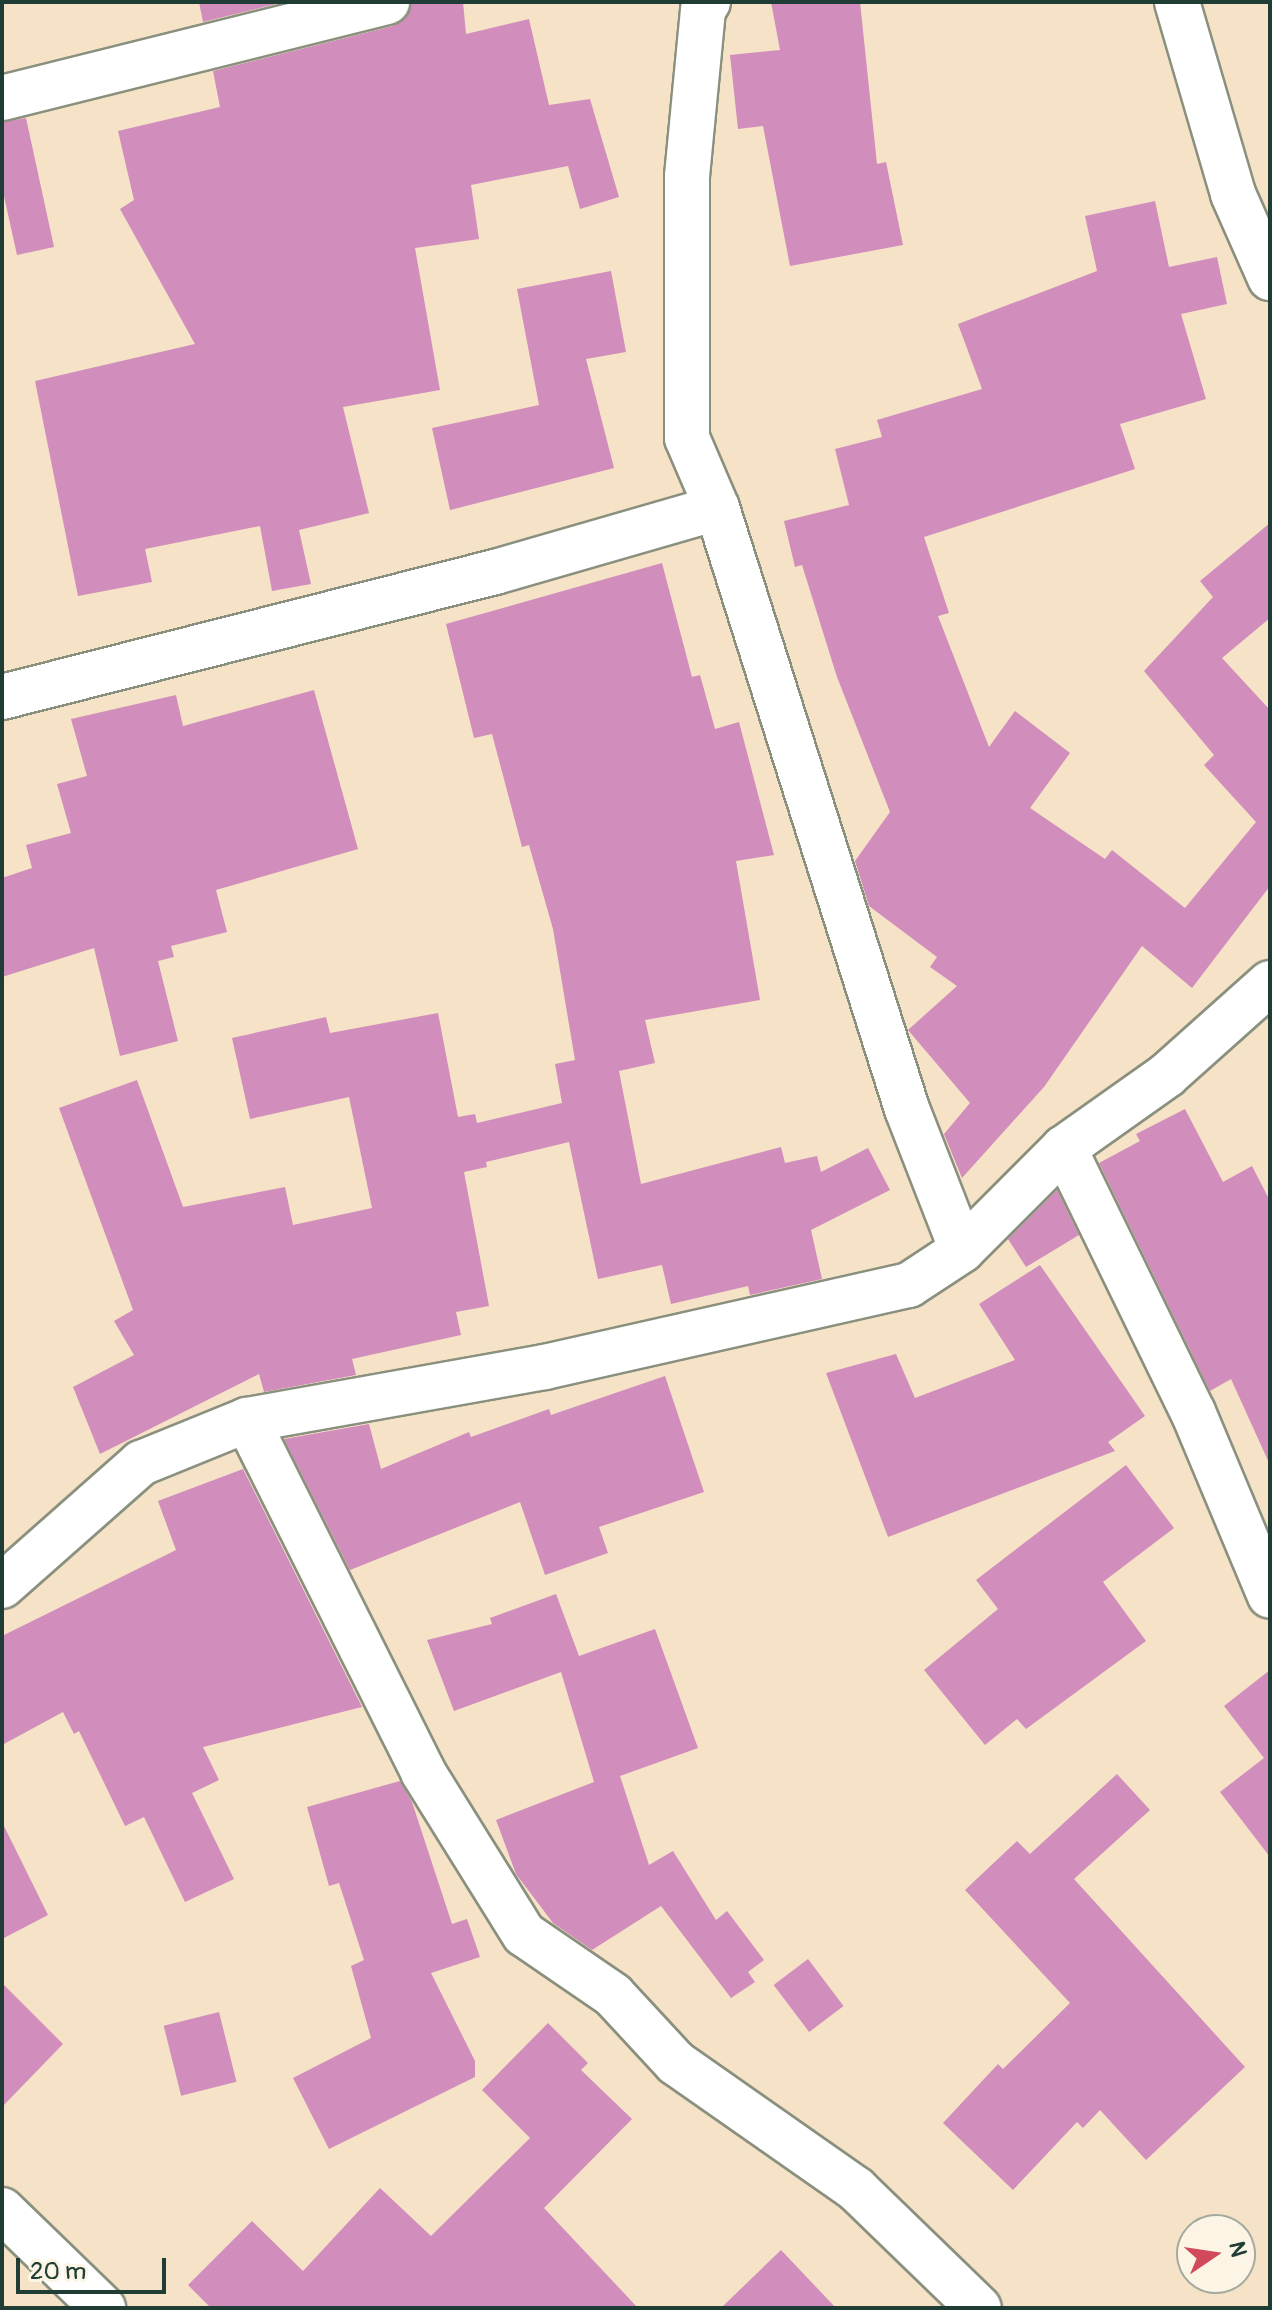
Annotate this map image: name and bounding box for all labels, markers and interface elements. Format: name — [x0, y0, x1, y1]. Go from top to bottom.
north arrow — [1176, 2214, 1256, 2294]
text: N — [1222, 2239, 1253, 2259]
scale bar — [20, 2242, 170, 2292]
text: 20 m — [30, 2257, 86, 2286]

